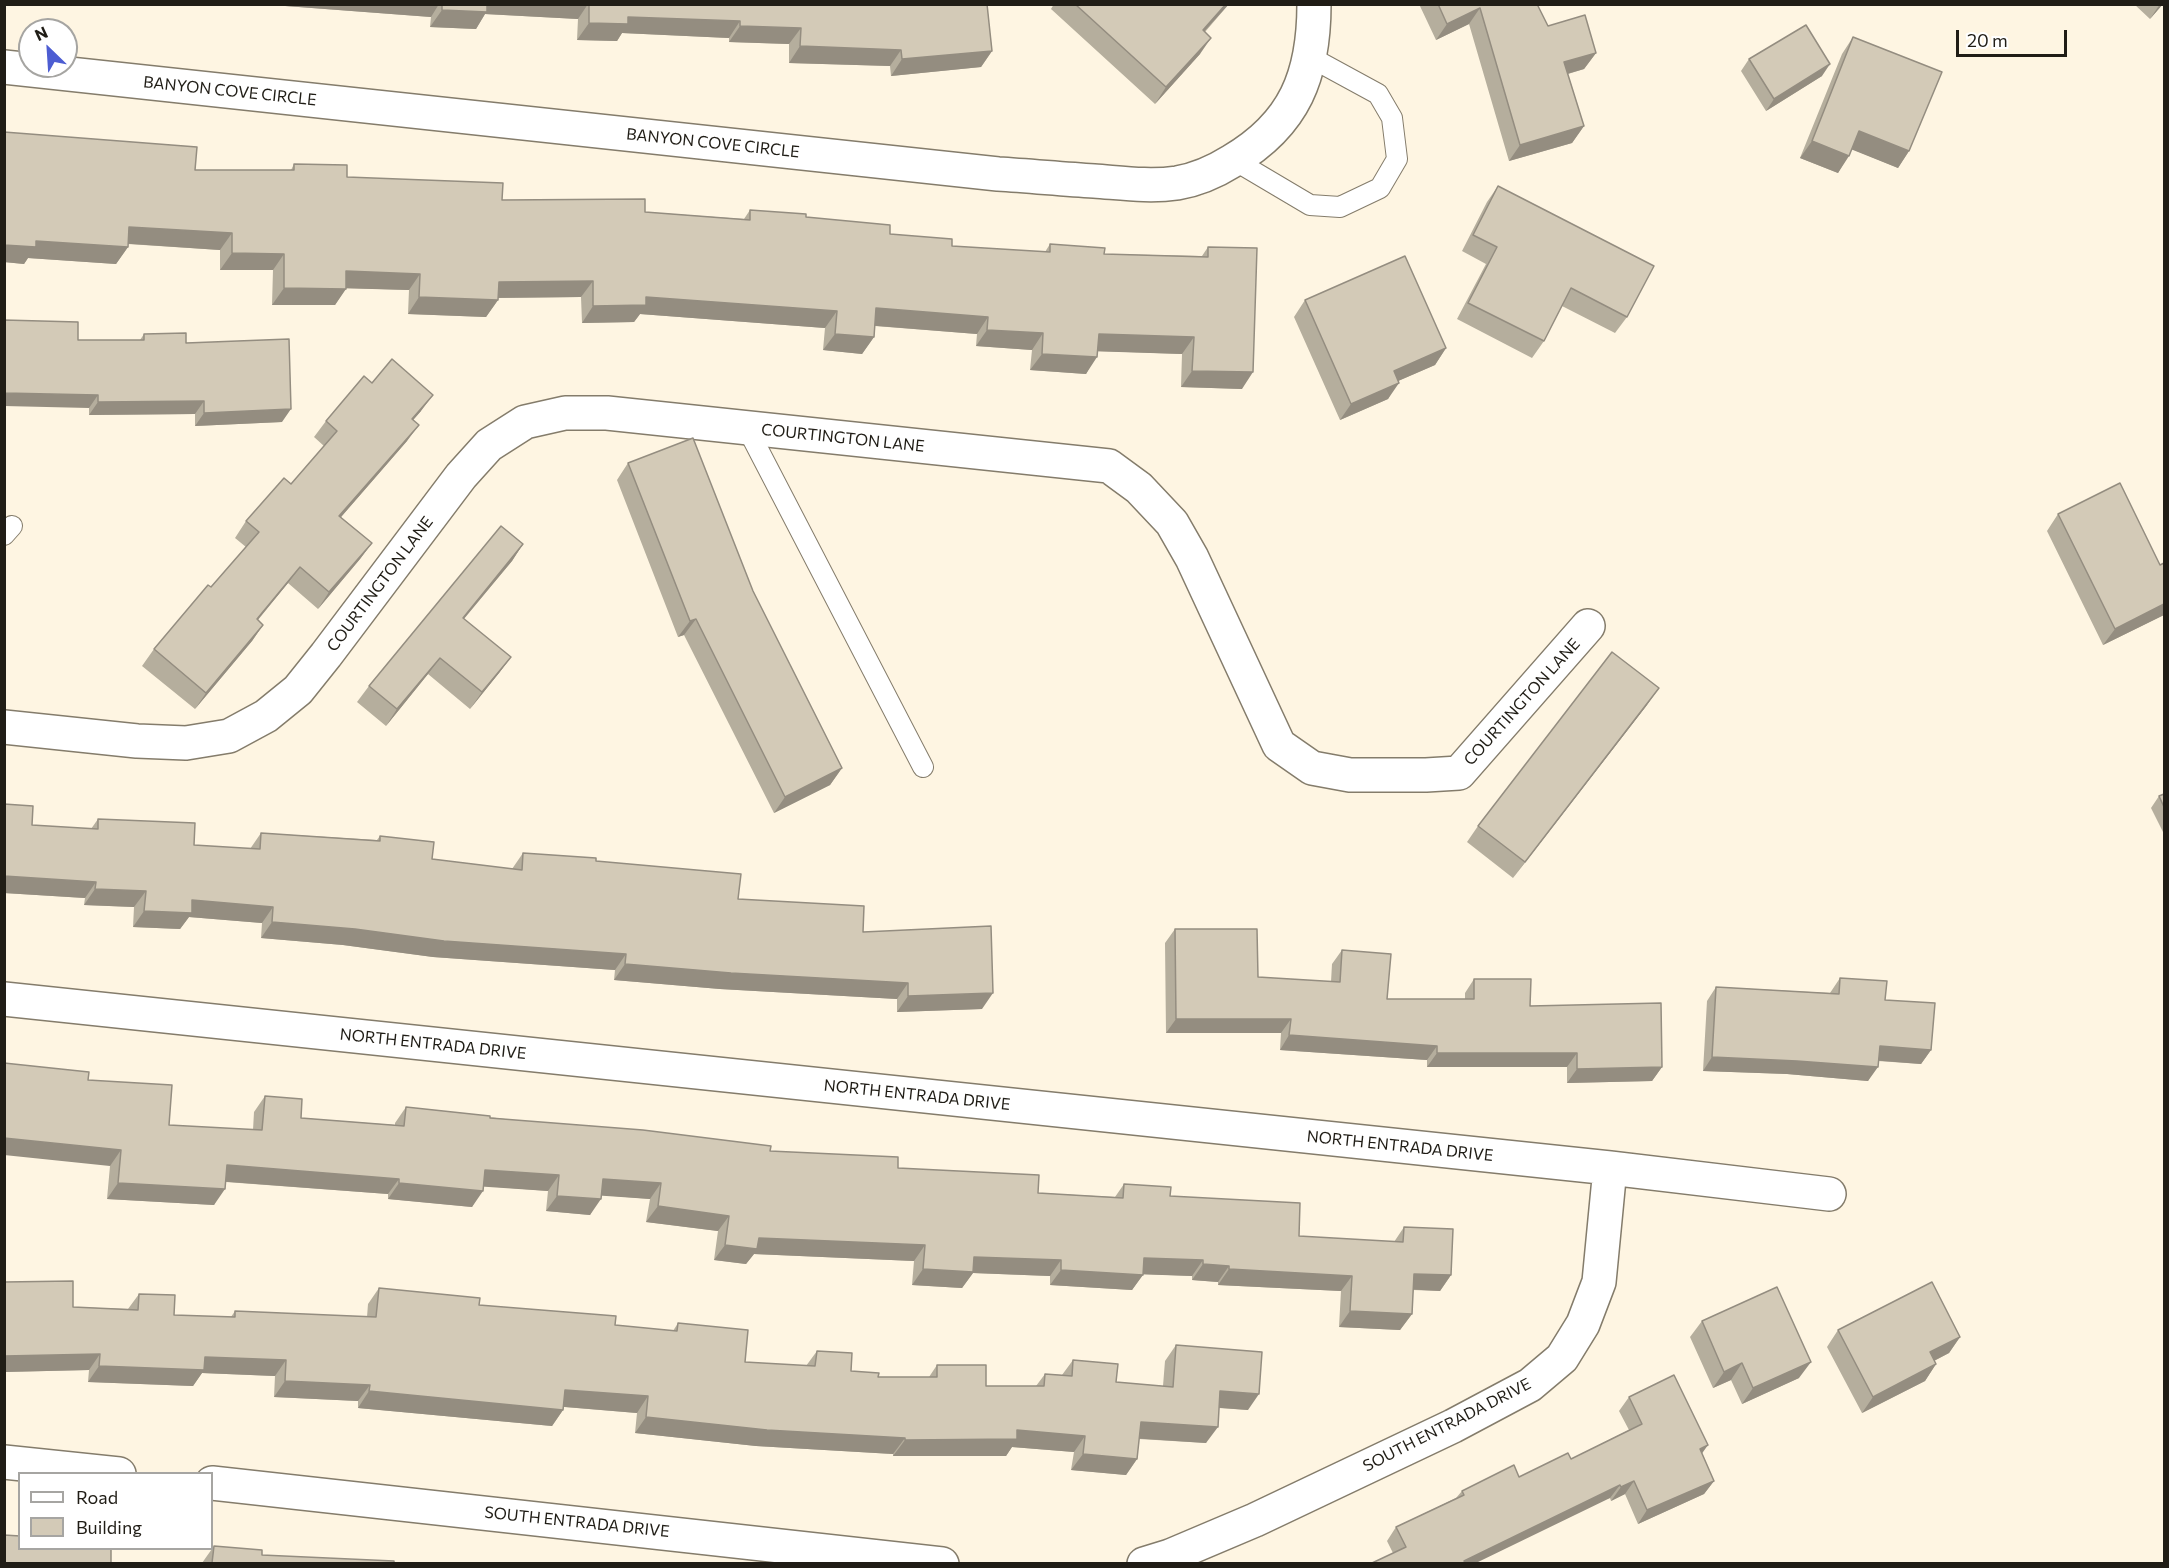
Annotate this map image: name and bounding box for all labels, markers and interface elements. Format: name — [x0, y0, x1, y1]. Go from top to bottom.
north arrow — [18, 18, 78, 78]
scale bar — [1959, 18, 2070, 56]
text: N — [32, 22, 50, 44]
text: 20 m — [1967, 29, 2008, 51]
street label: BANYON COVE CIRCLE — [142, 72, 318, 110]
street label: BANYON COVE CIRCLE — [625, 124, 801, 162]
street label: COURTINGTON LANE — [760, 420, 926, 456]
street label: COURTINGTON LANE — [323, 513, 437, 655]
street label: COURTINGTON LANE — [1460, 635, 1584, 769]
street label: NORTH ENTRADA DRIVE — [339, 1025, 527, 1063]
street label: NORTH ENTRADA DRIVE — [823, 1076, 1011, 1114]
street label: NORTH ENTRADA DRIVE — [1306, 1127, 1494, 1165]
street label: SOUTH ENTRADA DRIVE — [1360, 1374, 1534, 1476]
legend — [18, 1472, 213, 1550]
text: Road — [76, 1486, 118, 1508]
street label: SOUTH ENTRADA DRIVE — [484, 1503, 670, 1541]
text: Building — [76, 1516, 142, 1538]

